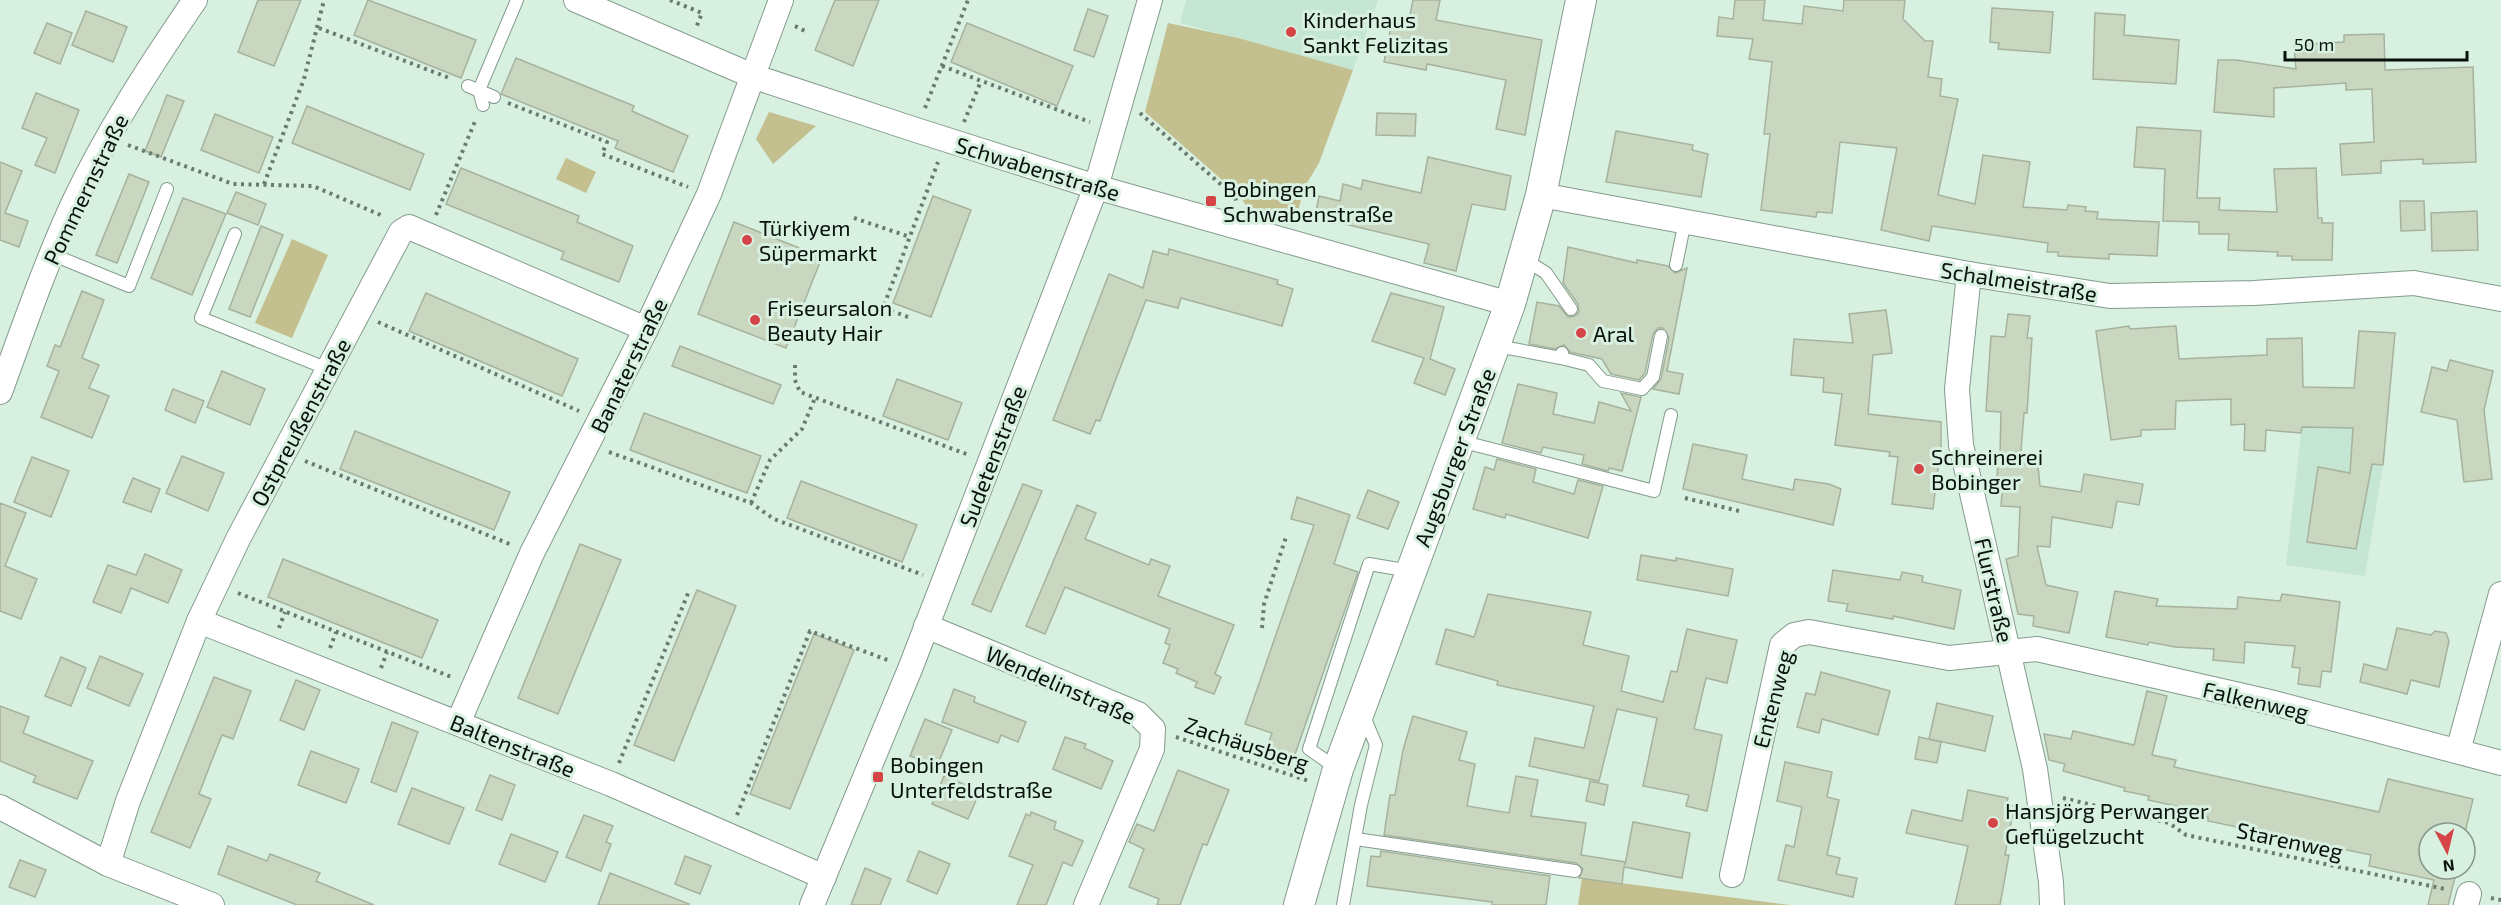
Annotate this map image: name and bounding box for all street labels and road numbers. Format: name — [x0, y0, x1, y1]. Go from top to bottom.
street label: Pommernstraße — [37, 109, 133, 269]
street label: Schwabenstraße — [953, 131, 1123, 205]
street label: Schalmeistraße — [1939, 256, 2099, 306]
street label: Banaterstraße — [584, 293, 672, 437]
street label: Ostpreußenstraße — [245, 334, 355, 510]
street label: Augsburger Straße — [1408, 364, 1500, 550]
street label: Sudetenstraße — [953, 382, 1031, 530]
street label: Flurstraße — [1970, 535, 2020, 645]
street label: Wendelinstraße — [982, 639, 1140, 729]
street label: Entenweg — [1746, 647, 1798, 751]
street label: Falkenweg — [2201, 675, 2311, 725]
street label: Baltenstraße — [447, 708, 579, 782]
street label: Zachäusberg — [1182, 711, 1312, 775]
street label: Starenweg — [2234, 816, 2346, 864]

